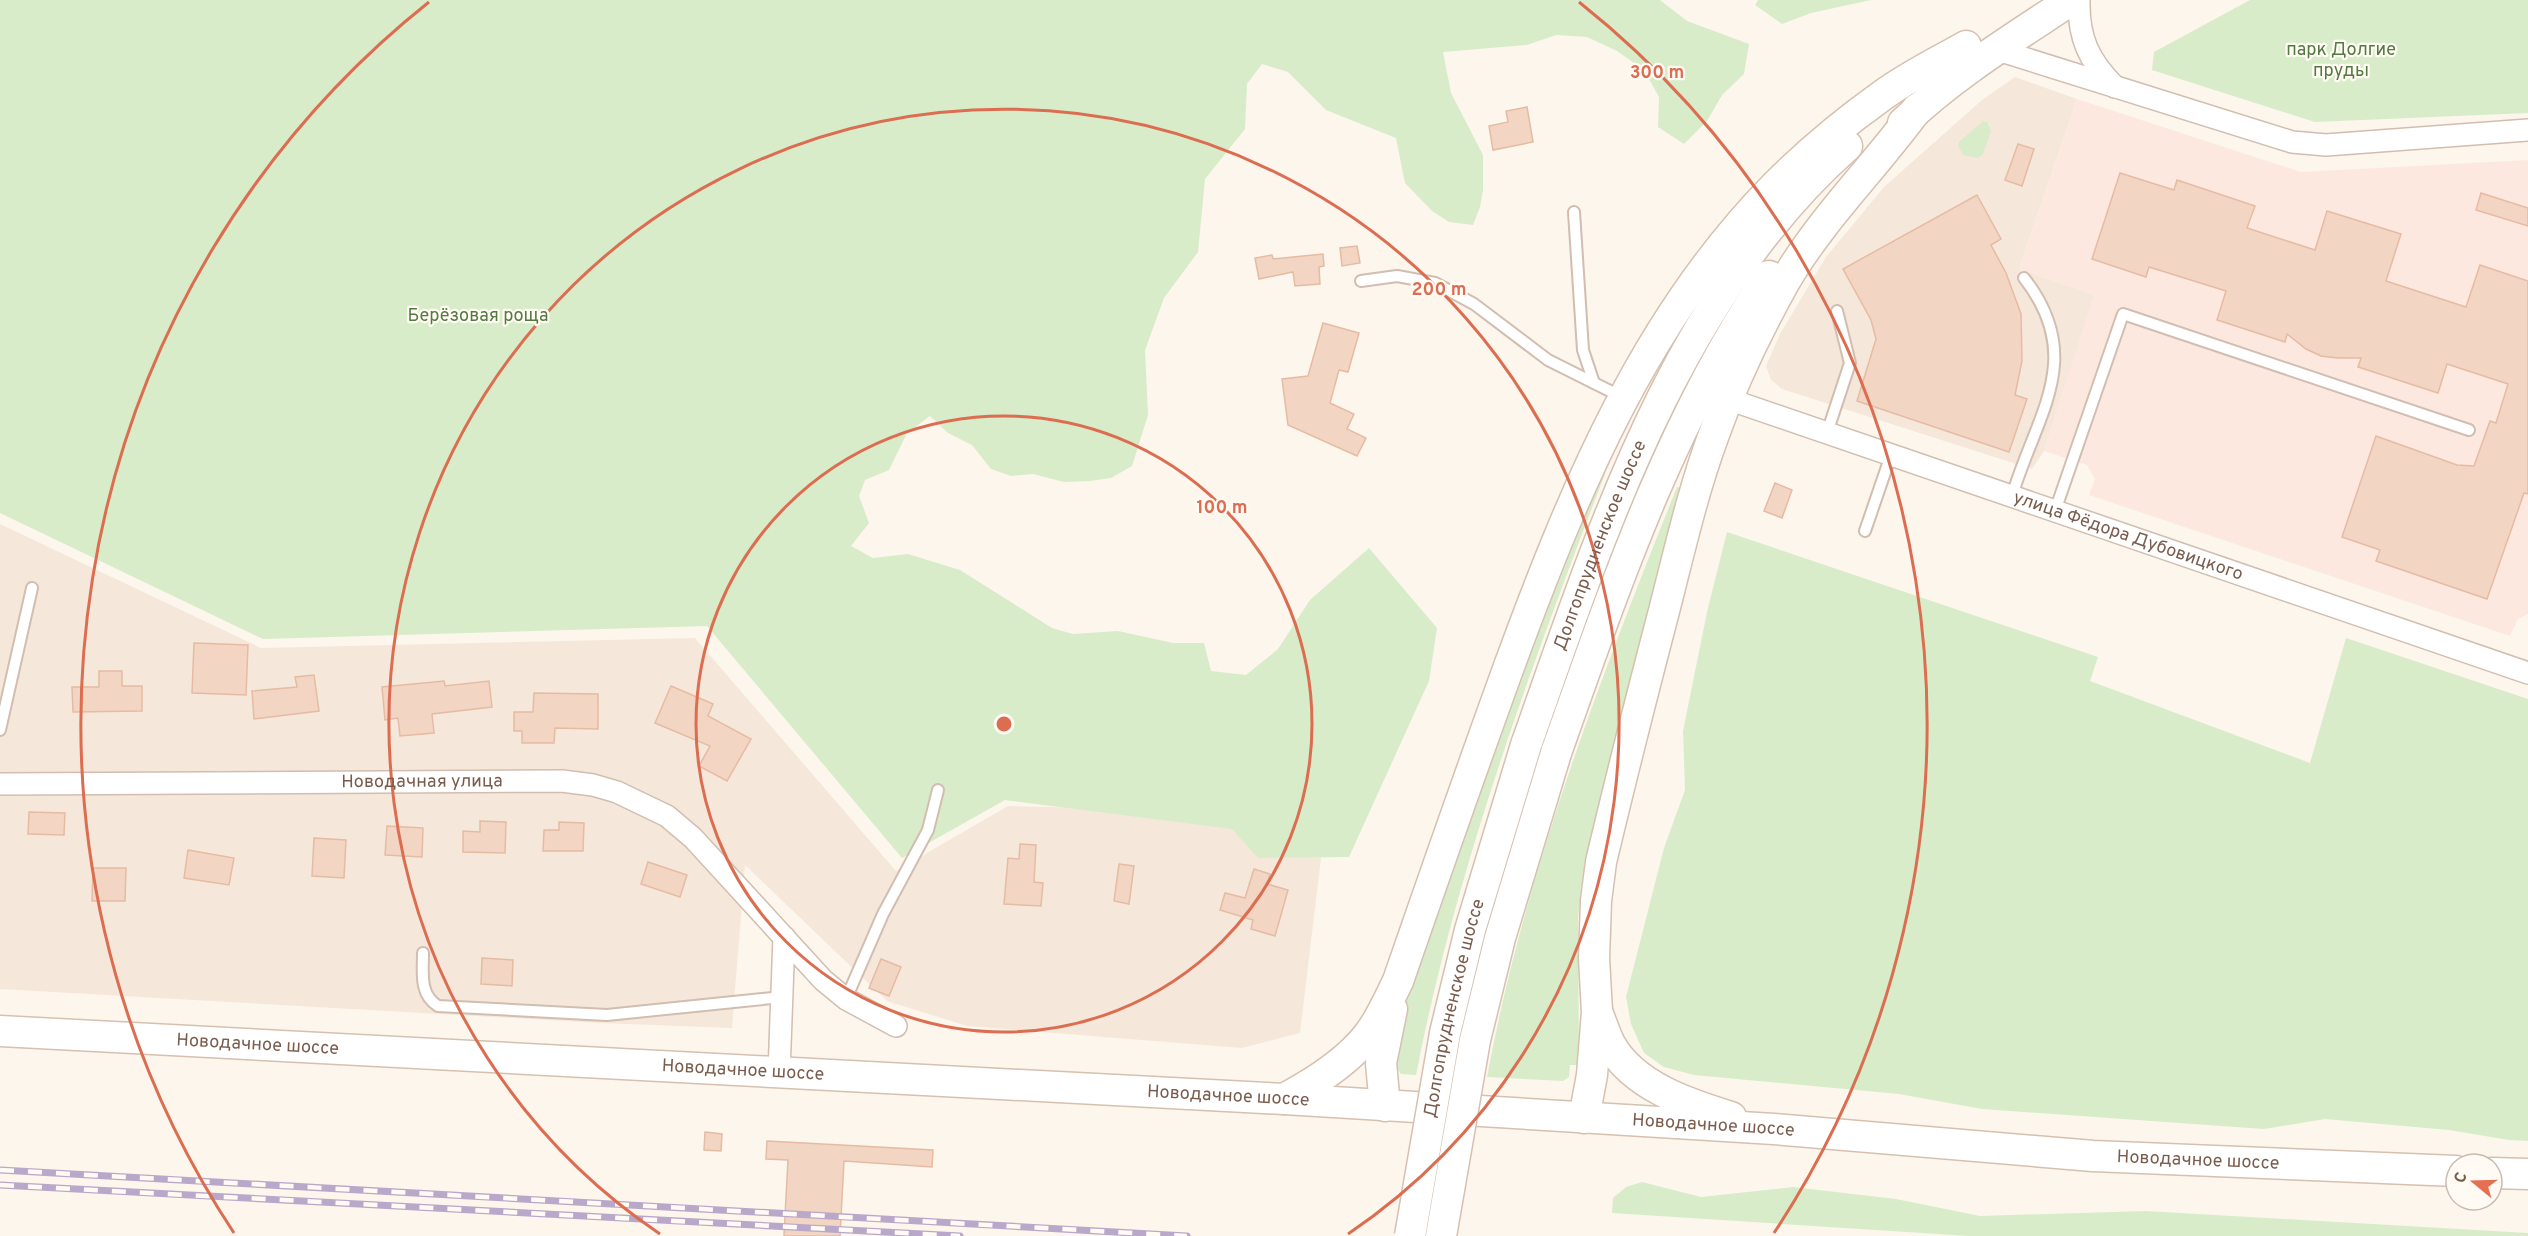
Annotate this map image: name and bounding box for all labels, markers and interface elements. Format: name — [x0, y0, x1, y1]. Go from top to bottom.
park label: парк Долгие пруды — [2286, 39, 2396, 83]
text: 300 m — [1630, 62, 1684, 85]
text: 200 m — [1411, 279, 1467, 302]
park label: Берёзовая роща — [407, 305, 549, 328]
street label: Долгопрудненское шоссе — [1549, 437, 1652, 654]
street label: улица Фёдора Дубовицкого — [2010, 486, 2246, 586]
text: 100 m — [1196, 497, 1248, 520]
centre of rings — [994, 714, 1014, 734]
street label: Новодачная улица — [341, 770, 503, 794]
street label: Долгопрудненское шоссе — [1419, 896, 1490, 1120]
street label: Новодачное шоссе — [176, 1029, 340, 1060]
street label: Новодачное шоссе — [661, 1055, 825, 1086]
street label: Новодачное шоссе — [1146, 1080, 1310, 1112]
street label: Новодачное шоссе — [1631, 1109, 1796, 1142]
street label: Новодачное шоссе — [2116, 1145, 2280, 1175]
north arrow — [2444, 1152, 2504, 1212]
text: С — [2451, 1170, 2473, 1186]

